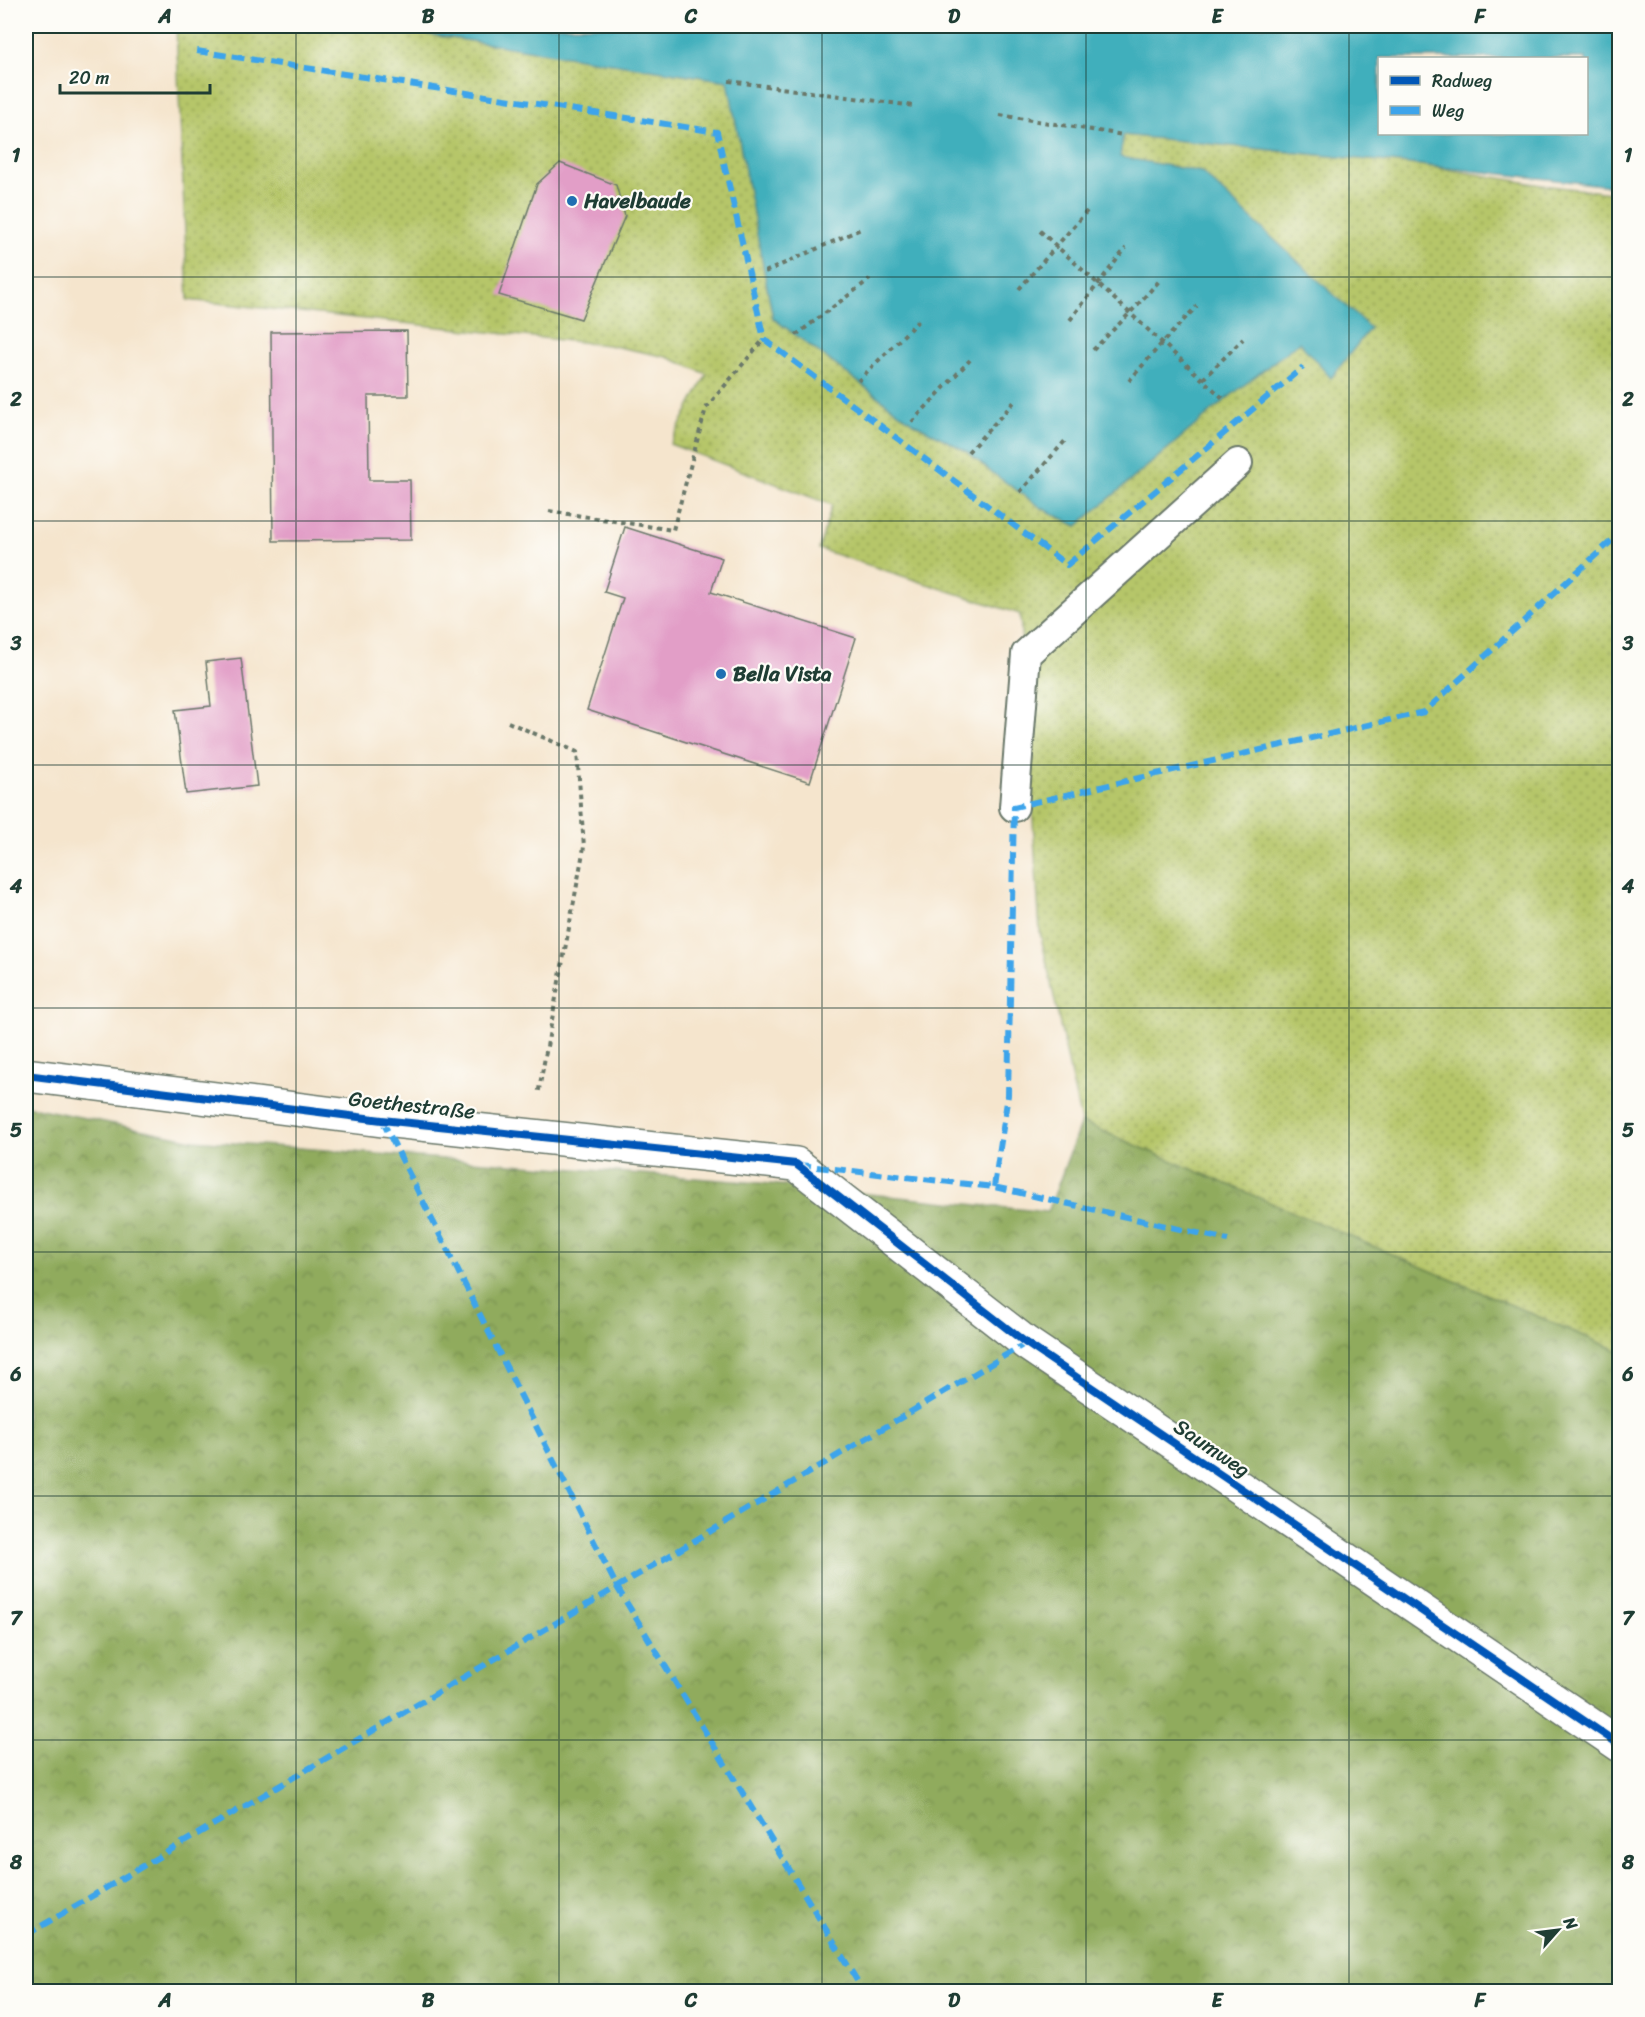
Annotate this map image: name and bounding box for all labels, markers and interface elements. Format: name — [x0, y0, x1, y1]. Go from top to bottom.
text: A — [157, 0, 172, 34]
text: B — [422, 0, 435, 34]
text: C — [684, 0, 698, 34]
text: D — [948, 0, 961, 34]
text: E — [1211, 0, 1224, 34]
text: F — [1474, 0, 1487, 34]
scale bar — [60, 57, 210, 95]
legend — [1378, 57, 1588, 135]
text: 20 m — [69, 62, 109, 94]
text: Radweg — [1432, 65, 1492, 97]
text: Weg — [1432, 95, 1464, 127]
text: 1 — [12, 138, 21, 173]
text: 1 — [1624, 138, 1633, 173]
place label: Havelbaude — [583, 182, 691, 220]
marker: Havelbaude — [565, 194, 579, 208]
text: 2 — [9, 382, 22, 417]
text: 2 — [1621, 382, 1634, 417]
text: 3 — [10, 626, 22, 661]
text: 3 — [1622, 626, 1634, 661]
place label: Bella Vista — [733, 655, 832, 693]
marker: Bella Vista — [714, 667, 728, 681]
text: 4 — [9, 869, 23, 904]
text: 4 — [1621, 869, 1635, 904]
street label: Goethestraße — [347, 1079, 477, 1131]
text: 5 — [10, 1113, 22, 1148]
text: 5 — [1622, 1113, 1634, 1148]
text: 6 — [9, 1357, 22, 1392]
text: 6 — [1621, 1357, 1634, 1392]
street label: Saumweg — [1166, 1408, 1258, 1488]
text: 7 — [10, 1601, 23, 1636]
text: 7 — [1622, 1601, 1635, 1636]
text: 8 — [9, 1845, 23, 1880]
text: 8 — [1621, 1845, 1635, 1880]
north arrow — [1528, 1900, 1588, 1960]
text: N — [1555, 1911, 1587, 1936]
text: A — [157, 1983, 172, 2017]
text: B — [422, 1983, 435, 2017]
text: C — [684, 1983, 698, 2017]
text: D — [948, 1983, 961, 2017]
text: E — [1211, 1983, 1224, 2017]
text: F — [1474, 1983, 1487, 2017]

